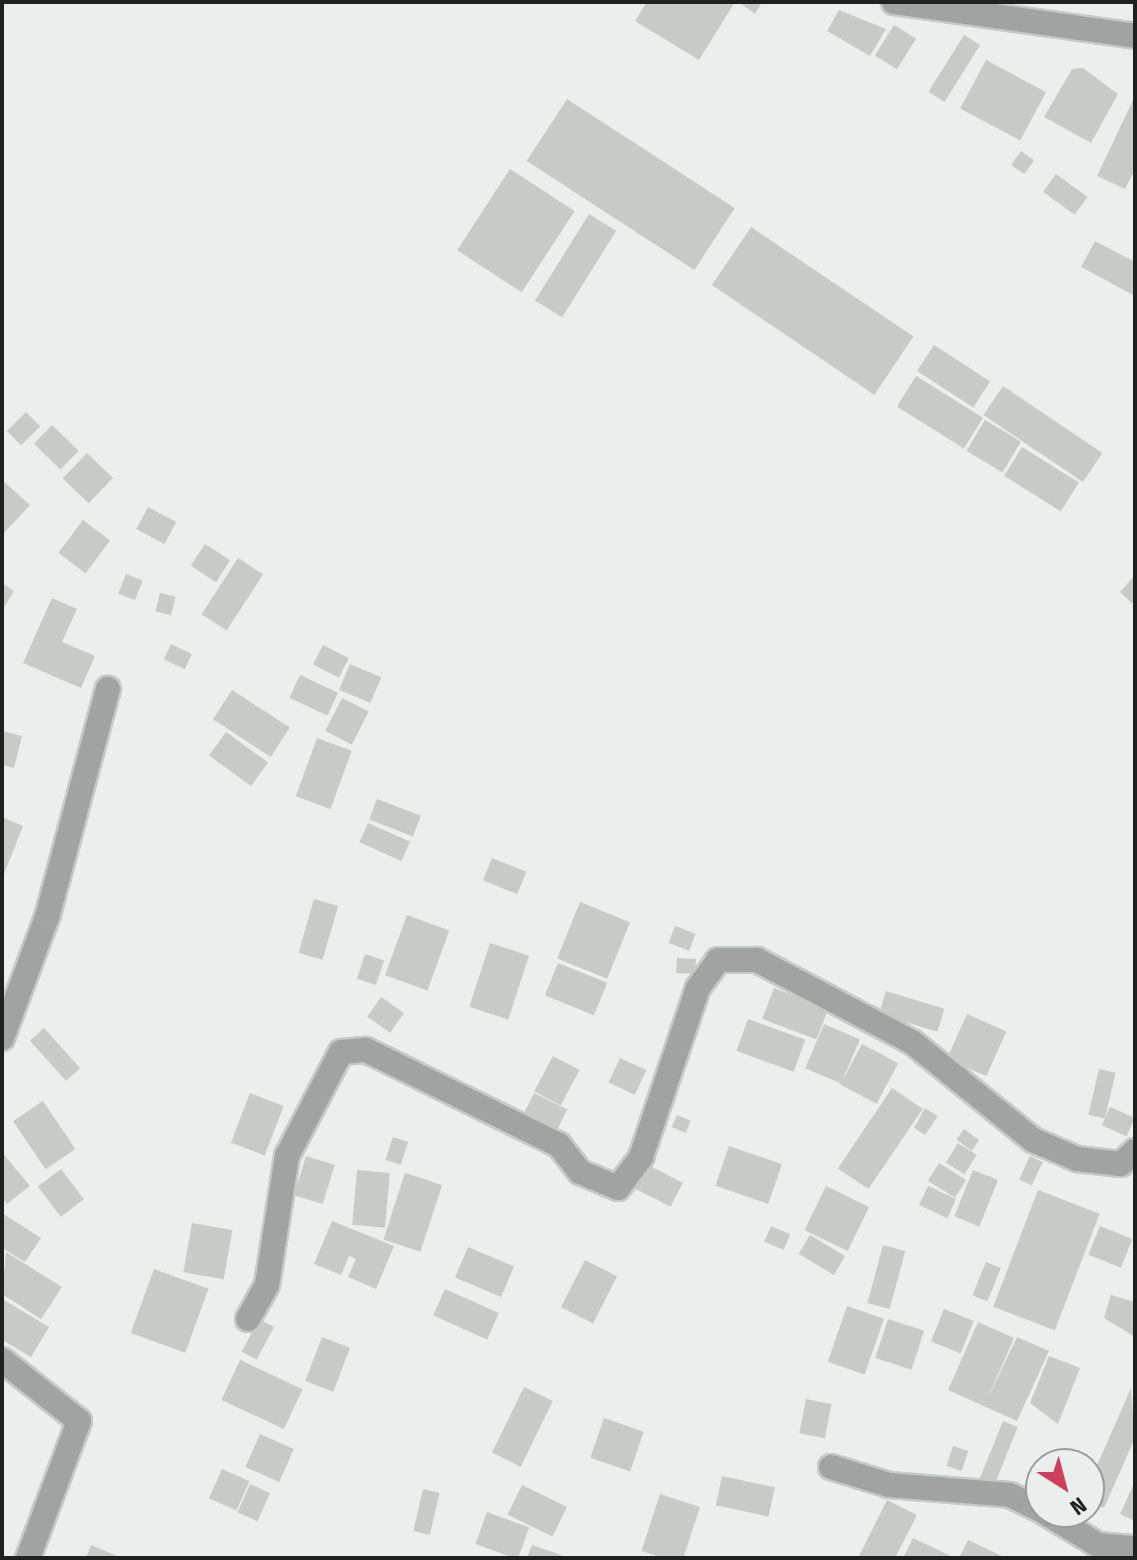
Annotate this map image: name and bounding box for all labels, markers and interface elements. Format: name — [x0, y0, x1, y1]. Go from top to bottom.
north arrow — [1025, 1448, 1105, 1528]
text: N — [1065, 1491, 1091, 1521]

